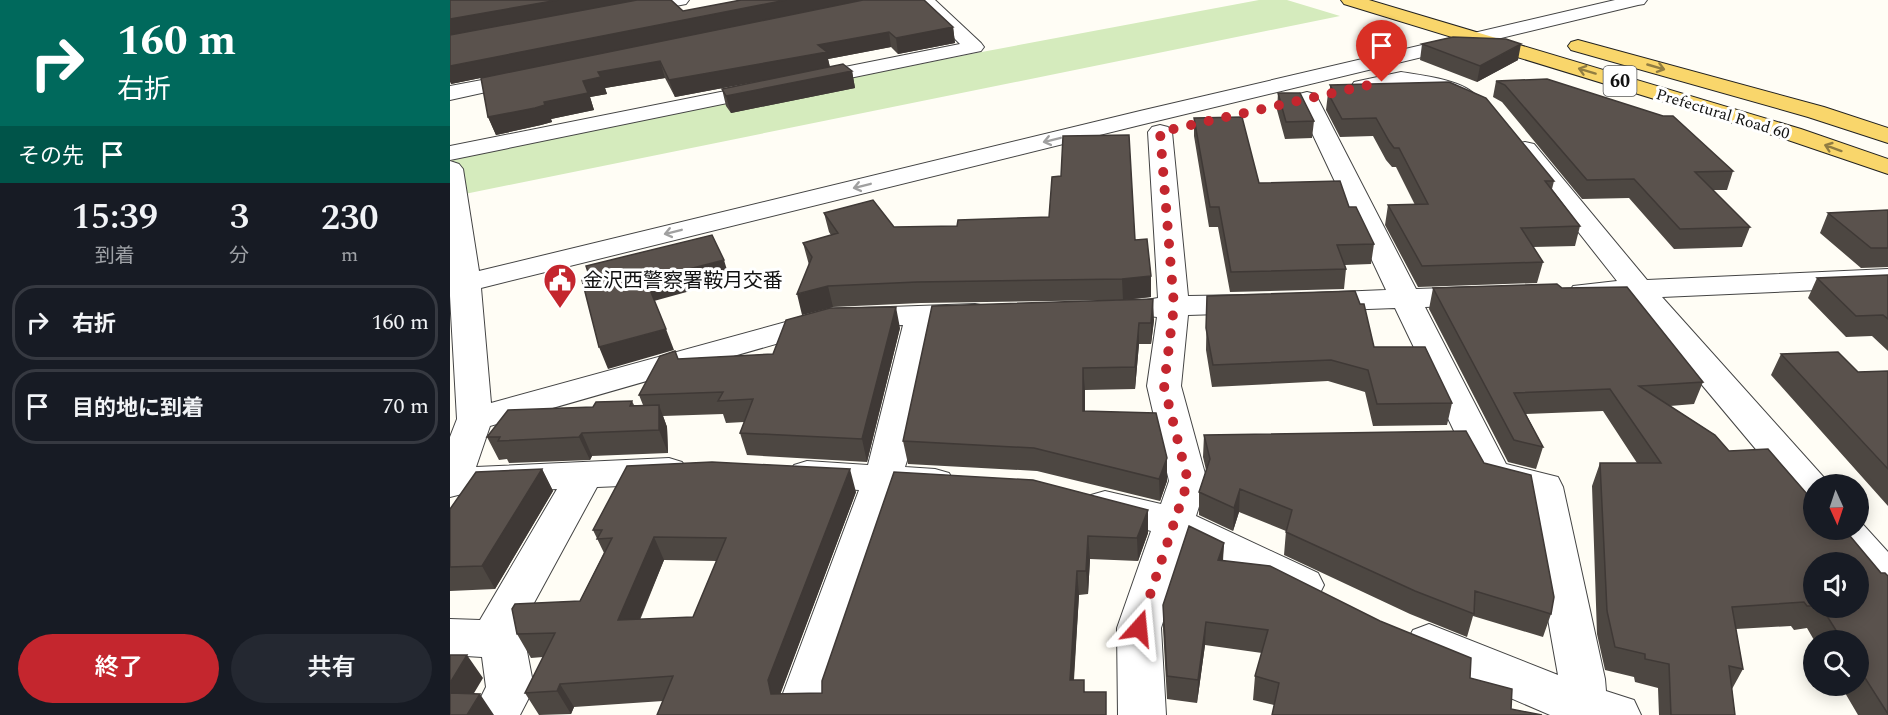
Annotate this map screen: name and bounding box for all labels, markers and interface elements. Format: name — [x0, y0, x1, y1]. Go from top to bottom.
text: 160 m — [117, 10, 236, 73]
pin — [1356, 20, 1407, 82]
icon: right — [18, 24, 96, 102]
icon: arrive — [1365, 29, 1398, 62]
one-way arrow — [1646, 62, 1665, 74]
one-way arrow — [1577, 65, 1596, 76]
road number: 60 — [1604, 66, 1636, 96]
text: 右折 — [117, 69, 171, 111]
street label: Prefectural Road 60 — [1653, 82, 1793, 146]
one-way arrow — [1043, 134, 1062, 146]
icon: arrive — [96, 138, 129, 171]
text: その先 — [18, 140, 84, 173]
one-way arrow — [1824, 141, 1843, 152]
one-way arrow — [853, 181, 872, 193]
text: 15:39 — [71, 190, 158, 245]
text: 3 — [230, 190, 249, 245]
text: 230 — [321, 191, 379, 246]
one-way arrow — [664, 227, 683, 239]
text: m — [341, 240, 358, 270]
text: 到着 — [95, 241, 135, 271]
text: 分 — [229, 241, 249, 271]
public building icon: 金沢西警察署鞍月交番 — [542, 262, 578, 309]
place label: 金沢西警察署鞍月交番 — [583, 266, 783, 296]
icon: right — [21, 306, 54, 339]
text: 160 m — [372, 306, 429, 339]
text: 右折 — [72, 308, 116, 341]
icon: arrive — [21, 390, 54, 423]
text: 70 m — [383, 390, 429, 423]
text: 目的地に到着 — [72, 392, 204, 425]
north arrow — [1803, 474, 1869, 540]
map controls — [1803, 474, 1869, 696]
button: sound — [1803, 552, 1869, 618]
position arrow — [1107, 596, 1171, 660]
button: search — [1803, 630, 1869, 696]
button: 終了 — [18, 634, 219, 703]
button: 共有 — [231, 634, 432, 703]

